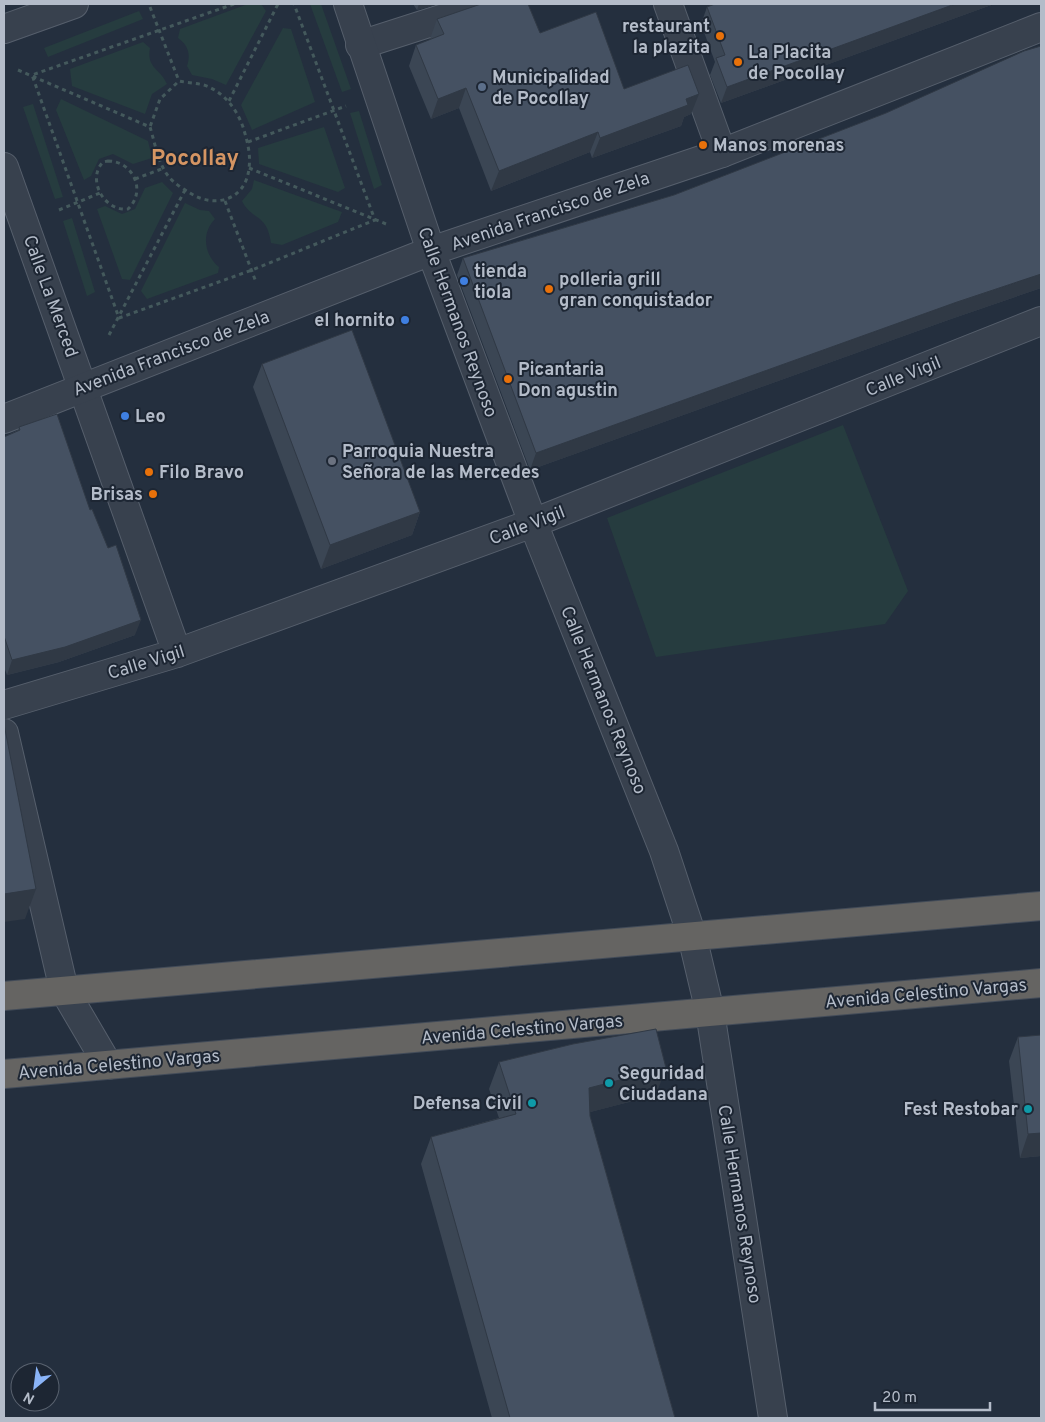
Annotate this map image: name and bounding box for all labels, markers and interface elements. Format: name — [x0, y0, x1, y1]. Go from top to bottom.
place label: restaurant la plazita — [622, 16, 710, 60]
marker: restaurant la plazita — [714, 30, 726, 42]
place label: La Placita de Pocollay — [748, 42, 845, 86]
marker: La Placita de Pocollay — [732, 56, 744, 68]
place label: Municipalidad de Pocollay — [492, 67, 610, 111]
marker: Municipalidad de Pocollay — [476, 81, 488, 93]
place label: Manos morenas — [713, 135, 844, 158]
marker: Manos morenas — [697, 139, 709, 151]
district label: Pocollay — [151, 146, 239, 173]
street label: Avenida Francisco de Zela — [448, 168, 653, 257]
street label: Calle Hermanos Reynoso — [411, 224, 502, 421]
street label: Calle La Merced — [17, 232, 82, 361]
place label: tienda tiola — [474, 261, 527, 305]
place label: polleria grill gran conquistador — [559, 269, 713, 313]
marker: tienda tiola — [458, 275, 470, 287]
marker: polleria grill gran conquistador — [543, 283, 555, 295]
street label: Avenida Francisco de Zela — [70, 306, 273, 403]
place label: el hornito — [314, 310, 395, 333]
marker: el hornito — [399, 314, 411, 326]
street label: Calle Vigil — [862, 352, 945, 403]
place label: Picantaria Don agustin — [518, 359, 618, 403]
marker: Picantaria Don agustin — [502, 373, 514, 385]
place label: Leo — [135, 406, 166, 429]
marker: Leo — [119, 410, 131, 422]
place label: Parroquia Nuestra Señora de las Mercedes — [342, 441, 540, 485]
marker: Parroquia Nuestra Señora de las Mercedes — [326, 455, 338, 467]
place label: Filo Bravo — [159, 462, 244, 485]
marker: Filo Bravo — [143, 466, 155, 478]
place label: Brisas — [90, 484, 143, 507]
marker: Brisas — [147, 488, 159, 500]
street label: Calle Vigil — [486, 501, 569, 551]
street label: Calle Hermanos Reynoso — [554, 603, 651, 798]
street label: Calle Vigil — [105, 641, 188, 686]
street label: Avenida Celestino Vargas — [824, 974, 1028, 1015]
street label: Avenida Celestino Vargas — [420, 1010, 624, 1051]
street label: Avenida Celestino Vargas — [17, 1045, 221, 1086]
place label: Seguridad Ciudadana — [619, 1063, 708, 1107]
marker: Seguridad Ciudadana — [603, 1077, 615, 1089]
place label: Defensa Civil — [413, 1093, 522, 1116]
marker: Defensa Civil — [526, 1097, 538, 1109]
place label: Fest Restobar — [903, 1099, 1018, 1122]
street label: Calle Hermanos Reynoso — [711, 1103, 766, 1305]
marker: Fest Restobar — [1022, 1103, 1034, 1115]
north arrow — [10, 1362, 60, 1412]
scale bar — [875, 1380, 990, 1412]
text: N — [21, 1387, 38, 1407]
text: 20 m — [882, 1389, 917, 1408]

